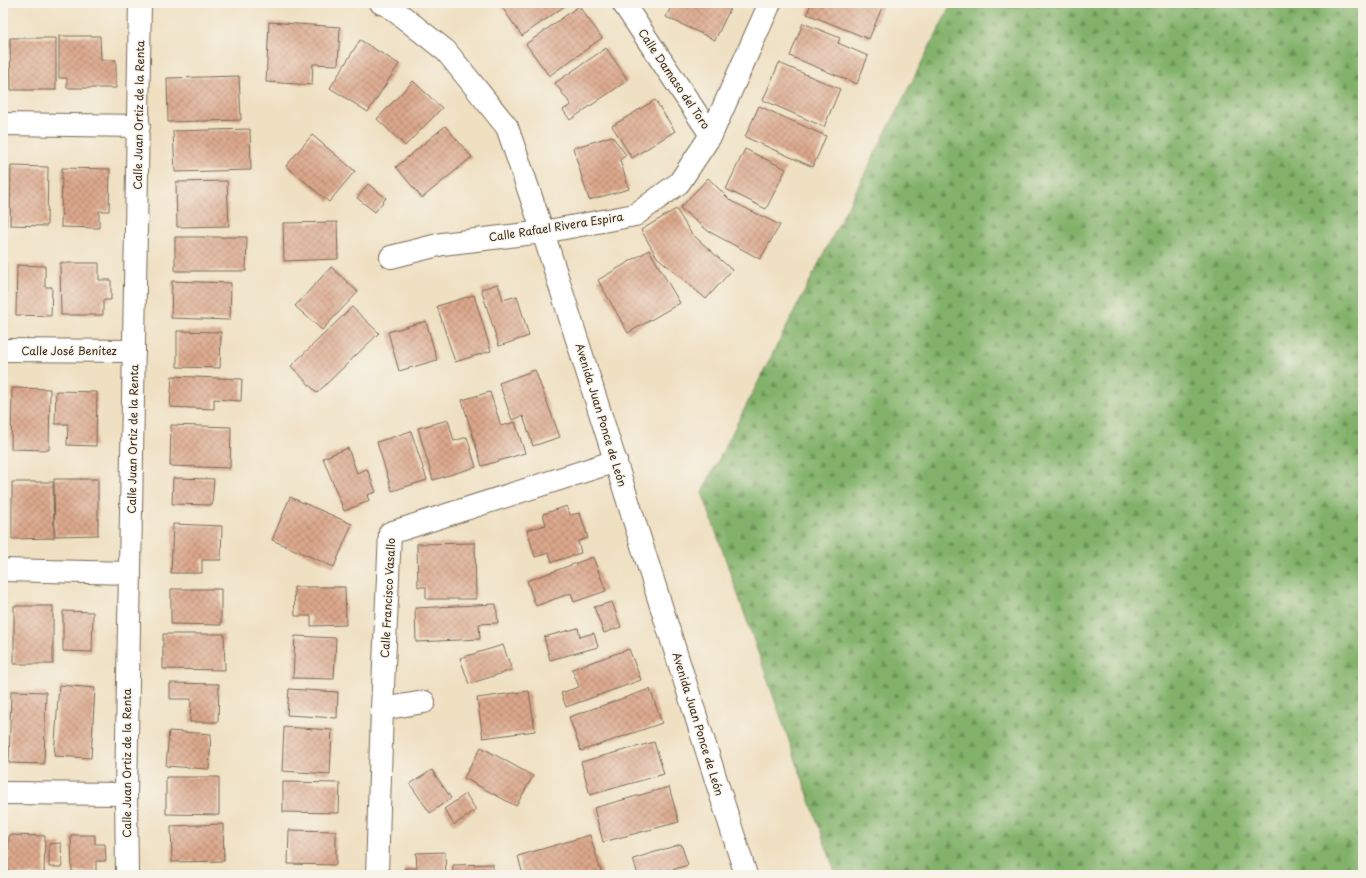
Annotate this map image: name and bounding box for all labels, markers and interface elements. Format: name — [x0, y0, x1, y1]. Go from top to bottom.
street label: Calle Damaso del Toro — [634, 25, 714, 132]
street label: Calle Juan Ortiz de la Renta — [129, 40, 148, 190]
street label: Calle Rafael Rivera Espira — [487, 207, 624, 246]
street label: Avenida Juan Ponce de León — [572, 341, 631, 489]
street label: Calle José Benítez — [21, 342, 117, 359]
street label: Calle Juan Ortiz de la Renta — [123, 364, 142, 514]
street label: Calle Francisco Vasallo — [376, 538, 399, 658]
street label: Avenida Juan Ponce de León — [669, 650, 728, 798]
street label: Calle Juan Ortiz de la Renta — [118, 688, 135, 838]

